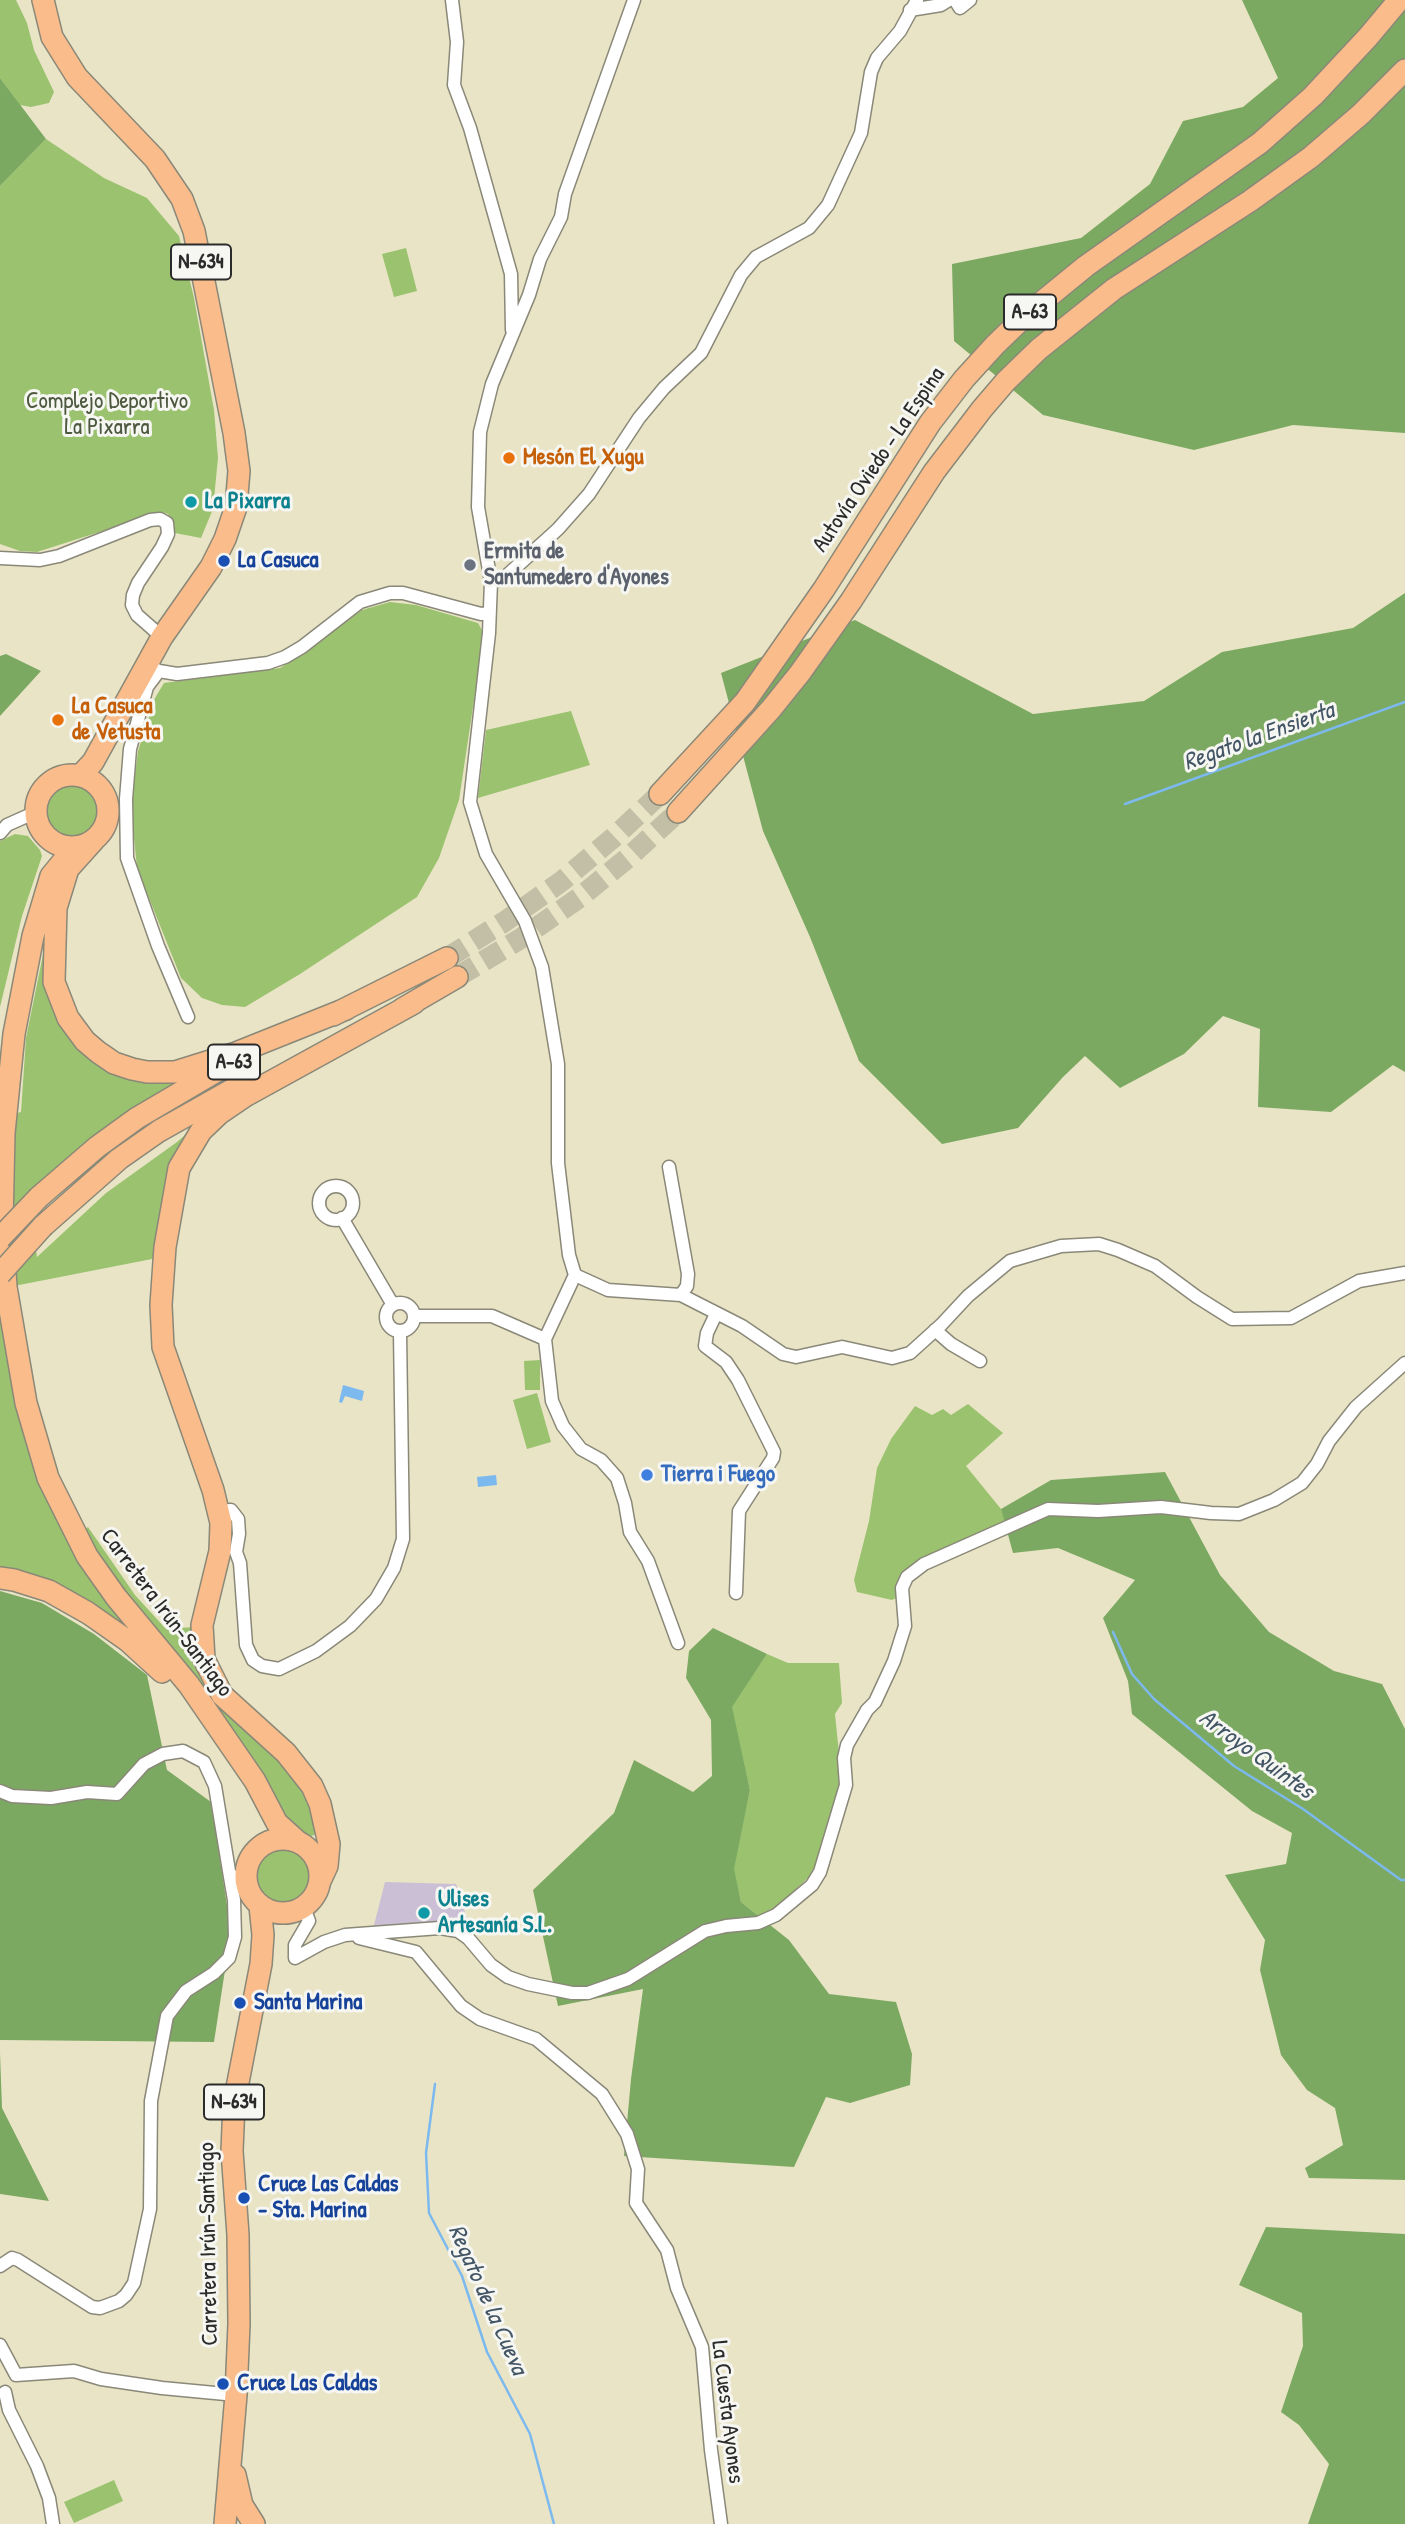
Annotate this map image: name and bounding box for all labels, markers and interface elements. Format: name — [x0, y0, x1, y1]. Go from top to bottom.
road number: N-634 — [171, 244, 231, 280]
road number: A-63 — [1004, 294, 1056, 330]
street label: Autovía Oviedo - La Espina — [807, 362, 951, 558]
park label: Complejo Deportivo La Pixarra — [26, 388, 188, 442]
place label: Mesón El Xugu — [523, 444, 644, 472]
marker: Mesón El Xugu — [501, 450, 517, 466]
place label: La Pixarra — [205, 488, 290, 516]
marker: La Pixarra — [183, 494, 199, 510]
place label: Ermita de Santumedero d'Ayones — [484, 538, 669, 592]
place label: La Casuca — [238, 547, 318, 575]
marker: La Casuca — [216, 553, 232, 569]
marker: Ermita de Santumedero d'Ayones — [462, 557, 478, 573]
place label: La Casuca de Vetusta — [72, 693, 160, 747]
water label: Regato la Ensierta — [1180, 696, 1338, 778]
marker: La Casuca de Vetusta — [50, 712, 66, 728]
road number: A-63 — [208, 1044, 260, 1080]
place label: Tierra i Fuego — [661, 1461, 775, 1489]
marker: Tierra i Fuego — [639, 1467, 655, 1483]
street label: Carretera Irún-Santiago — [94, 1523, 238, 1703]
water label: Arroyo Quintes — [1193, 1704, 1319, 1806]
place label: Ulises Artesanía S.L. — [438, 1886, 552, 1940]
marker: Ulises Artesanía S.L. — [416, 1905, 432, 1921]
place label: Santa Marina — [254, 1989, 362, 2017]
marker: Santa Marina — [232, 1995, 248, 2011]
road number: N-634 — [204, 2084, 264, 2120]
street label: Carretera Irún-Santiago — [193, 2142, 225, 2346]
place label: Cruce Las Caldas - Sta. Marina — [258, 2171, 398, 2225]
marker: Cruce Las Caldas - Sta. Marina — [236, 2190, 252, 2206]
water label: Regato de la Cueva — [441, 2221, 533, 2379]
street label: La Cuesta Ayones — [705, 2339, 749, 2485]
place label: Cruce Las Caldas — [237, 2370, 377, 2398]
marker: Cruce Las Caldas — [215, 2376, 231, 2392]

